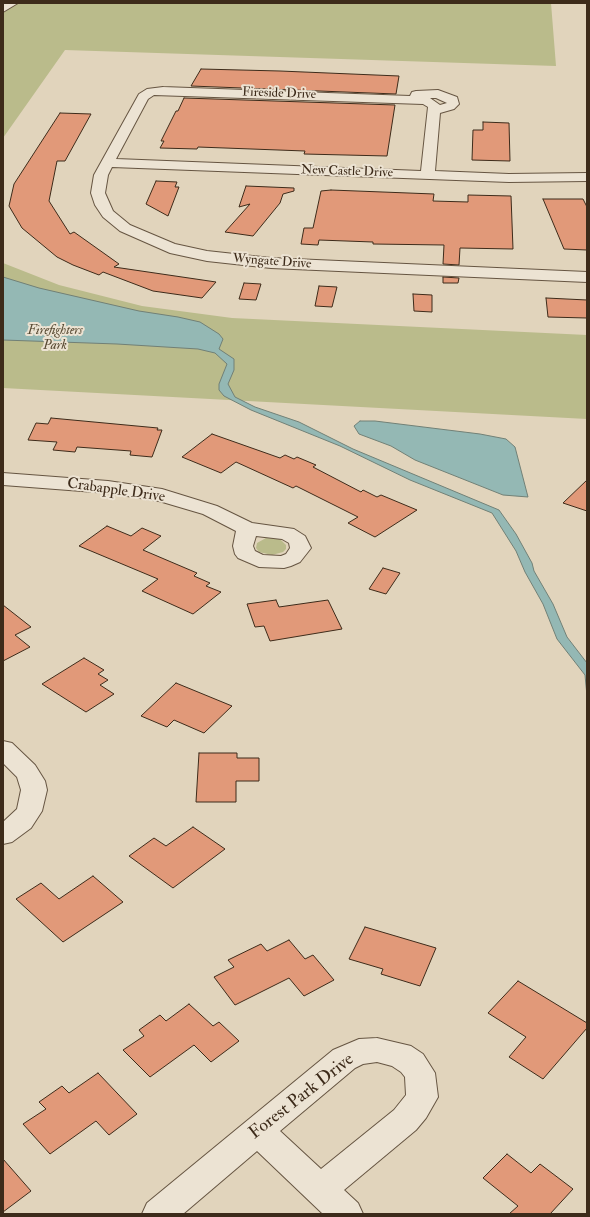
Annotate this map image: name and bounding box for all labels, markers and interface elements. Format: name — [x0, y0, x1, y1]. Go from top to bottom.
street label: Fireside Drive — [242, 85, 316, 103]
street label: New Castle Drive — [301, 163, 393, 181]
street label: Wyngate Drive — [232, 251, 312, 273]
park label: Firefighters Park — [27, 323, 83, 354]
street label: Crabapple Drive — [66, 475, 166, 507]
street label: Forest Park Drive — [245, 1049, 359, 1145]

